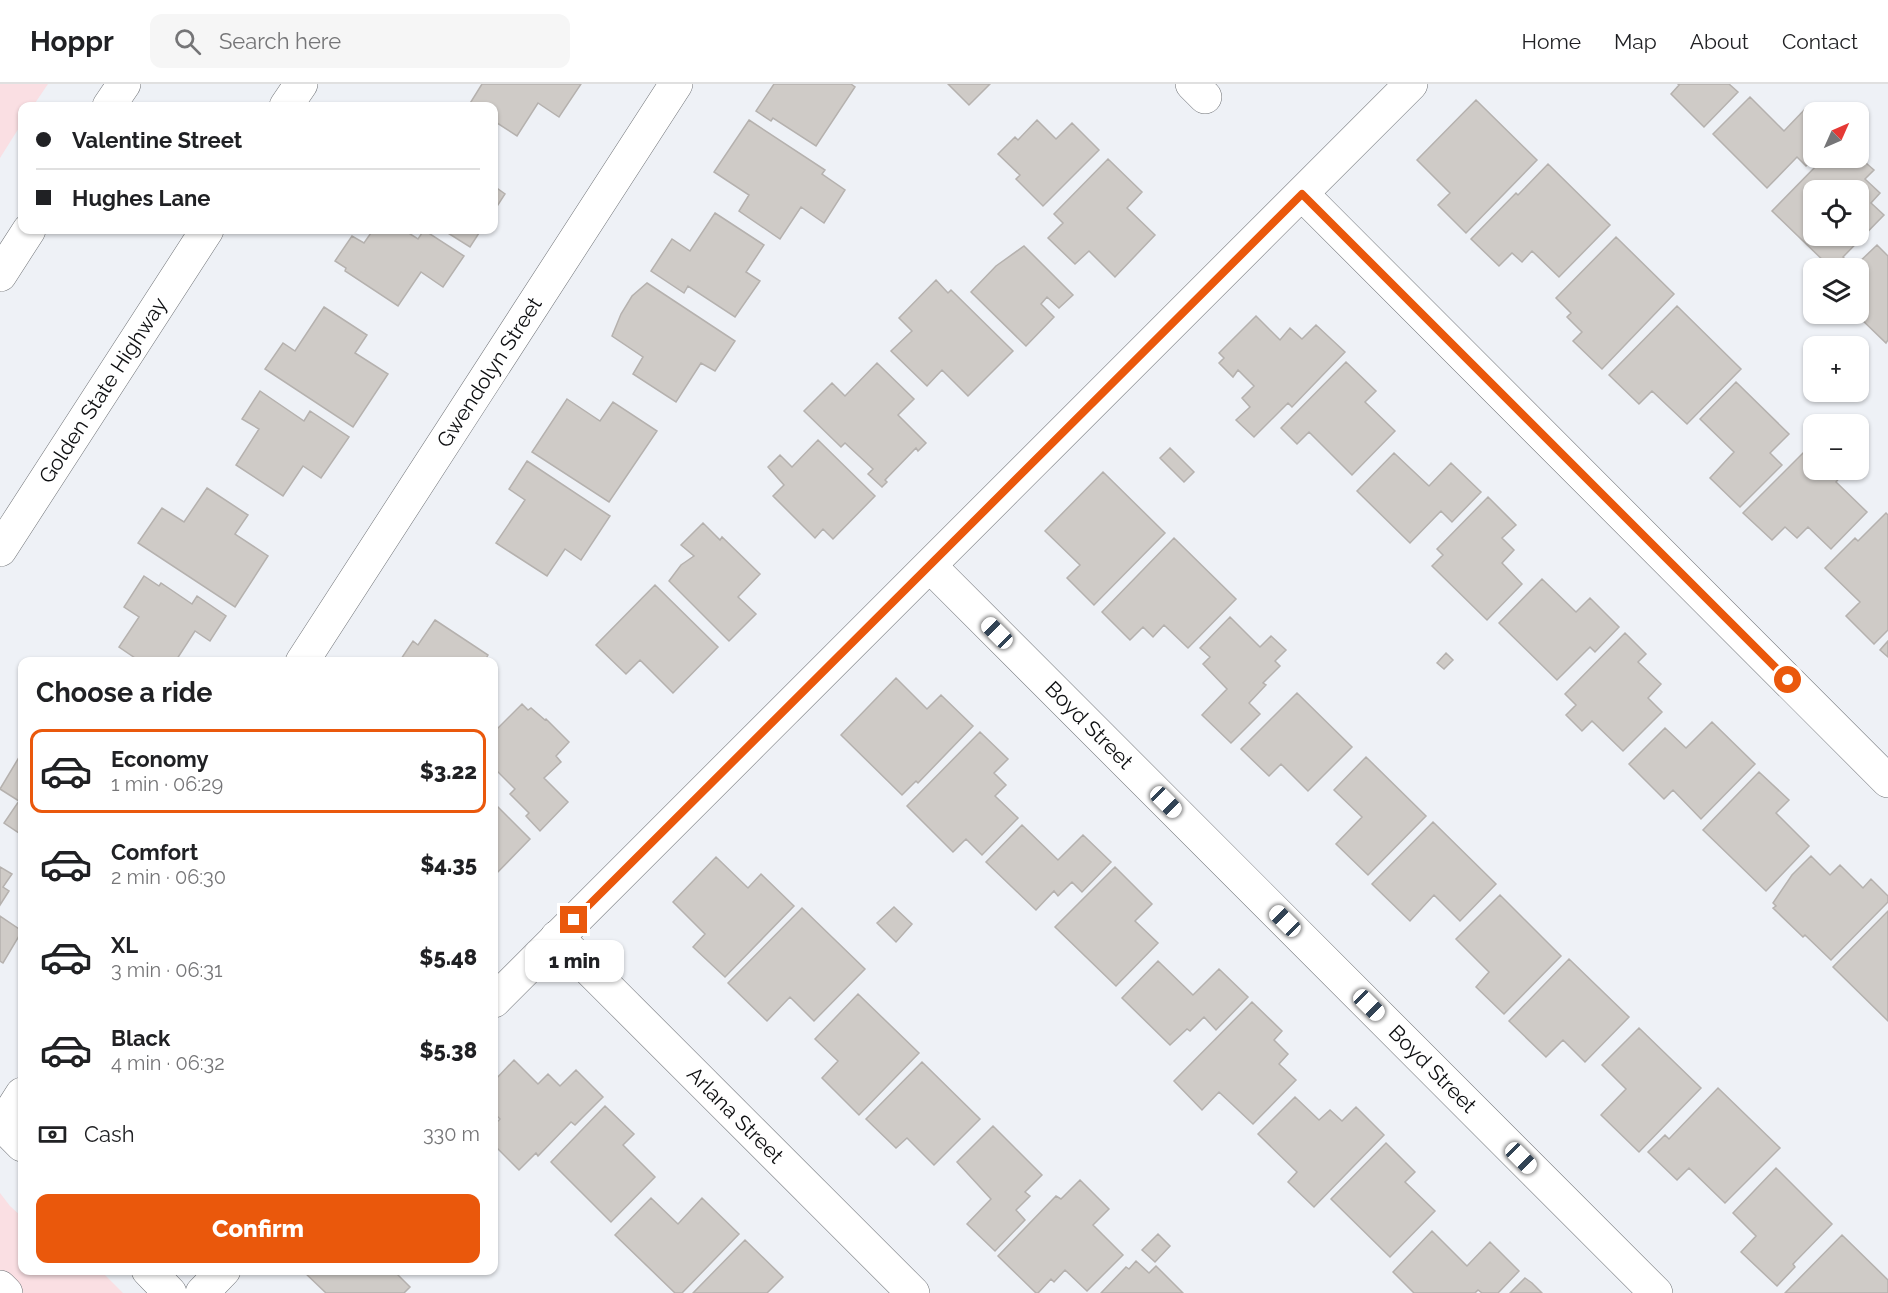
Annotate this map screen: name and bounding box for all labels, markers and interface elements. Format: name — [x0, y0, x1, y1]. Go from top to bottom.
search box — [150, 14, 570, 68]
text: Hoppr — [30, 25, 114, 58]
icon: search — [171, 25, 204, 58]
text: Search here — [219, 28, 341, 54]
text: Home — [1522, 29, 1581, 54]
text: Map — [1614, 29, 1657, 54]
text: About — [1690, 29, 1749, 54]
text: Contact — [1782, 29, 1858, 54]
north arrow — [1803, 102, 1869, 168]
map controls — [1803, 102, 1869, 480]
text: Valentine Street — [72, 127, 242, 153]
button: locate — [1803, 180, 1869, 246]
text: Hughes Lane — [72, 185, 211, 211]
button: layers — [1803, 258, 1869, 324]
street label: Gwendolyn Street — [431, 292, 547, 452]
street label: Golden State Highway — [34, 293, 172, 488]
button: + — [1803, 336, 1869, 402]
button: − — [1803, 414, 1869, 480]
car — [978, 614, 1016, 652]
route start — [1774, 666, 1801, 693]
street label: Boyd Street — [1040, 676, 1138, 774]
text: Choose a ride — [36, 677, 212, 708]
icon: car — [39, 744, 93, 798]
text: Economy — [111, 746, 209, 772]
text: $3.22 — [420, 758, 477, 784]
text: 1 min · 06:29 — [111, 772, 223, 796]
car — [1147, 783, 1185, 821]
icon: car — [39, 837, 93, 891]
text: Comfort — [111, 839, 198, 865]
text: $4.35 — [420, 851, 477, 877]
text: 2 min · 06:30 — [111, 865, 226, 889]
car — [1266, 902, 1304, 940]
route end — [560, 906, 587, 933]
icon: car — [39, 930, 93, 984]
text: XL — [111, 932, 138, 958]
callout: 1 min — [524, 941, 624, 983]
text: $5.48 — [419, 944, 477, 970]
text: 1 min — [549, 949, 600, 973]
text: 3 min · 06:31 — [111, 958, 222, 982]
car — [1350, 986, 1388, 1024]
street label: Boyd Street — [1384, 1020, 1482, 1118]
icon: car — [39, 1023, 93, 1077]
text: Black — [111, 1025, 170, 1051]
text: $5.38 — [419, 1037, 477, 1063]
text: 4 min · 06:32 — [111, 1051, 225, 1075]
street label: Arlana Street — [682, 1061, 789, 1168]
icon: cash — [36, 1118, 69, 1151]
text: Cash — [84, 1121, 135, 1147]
text: 330 m — [423, 1122, 480, 1146]
car — [1502, 1139, 1540, 1177]
button: Confirm — [36, 1194, 480, 1263]

